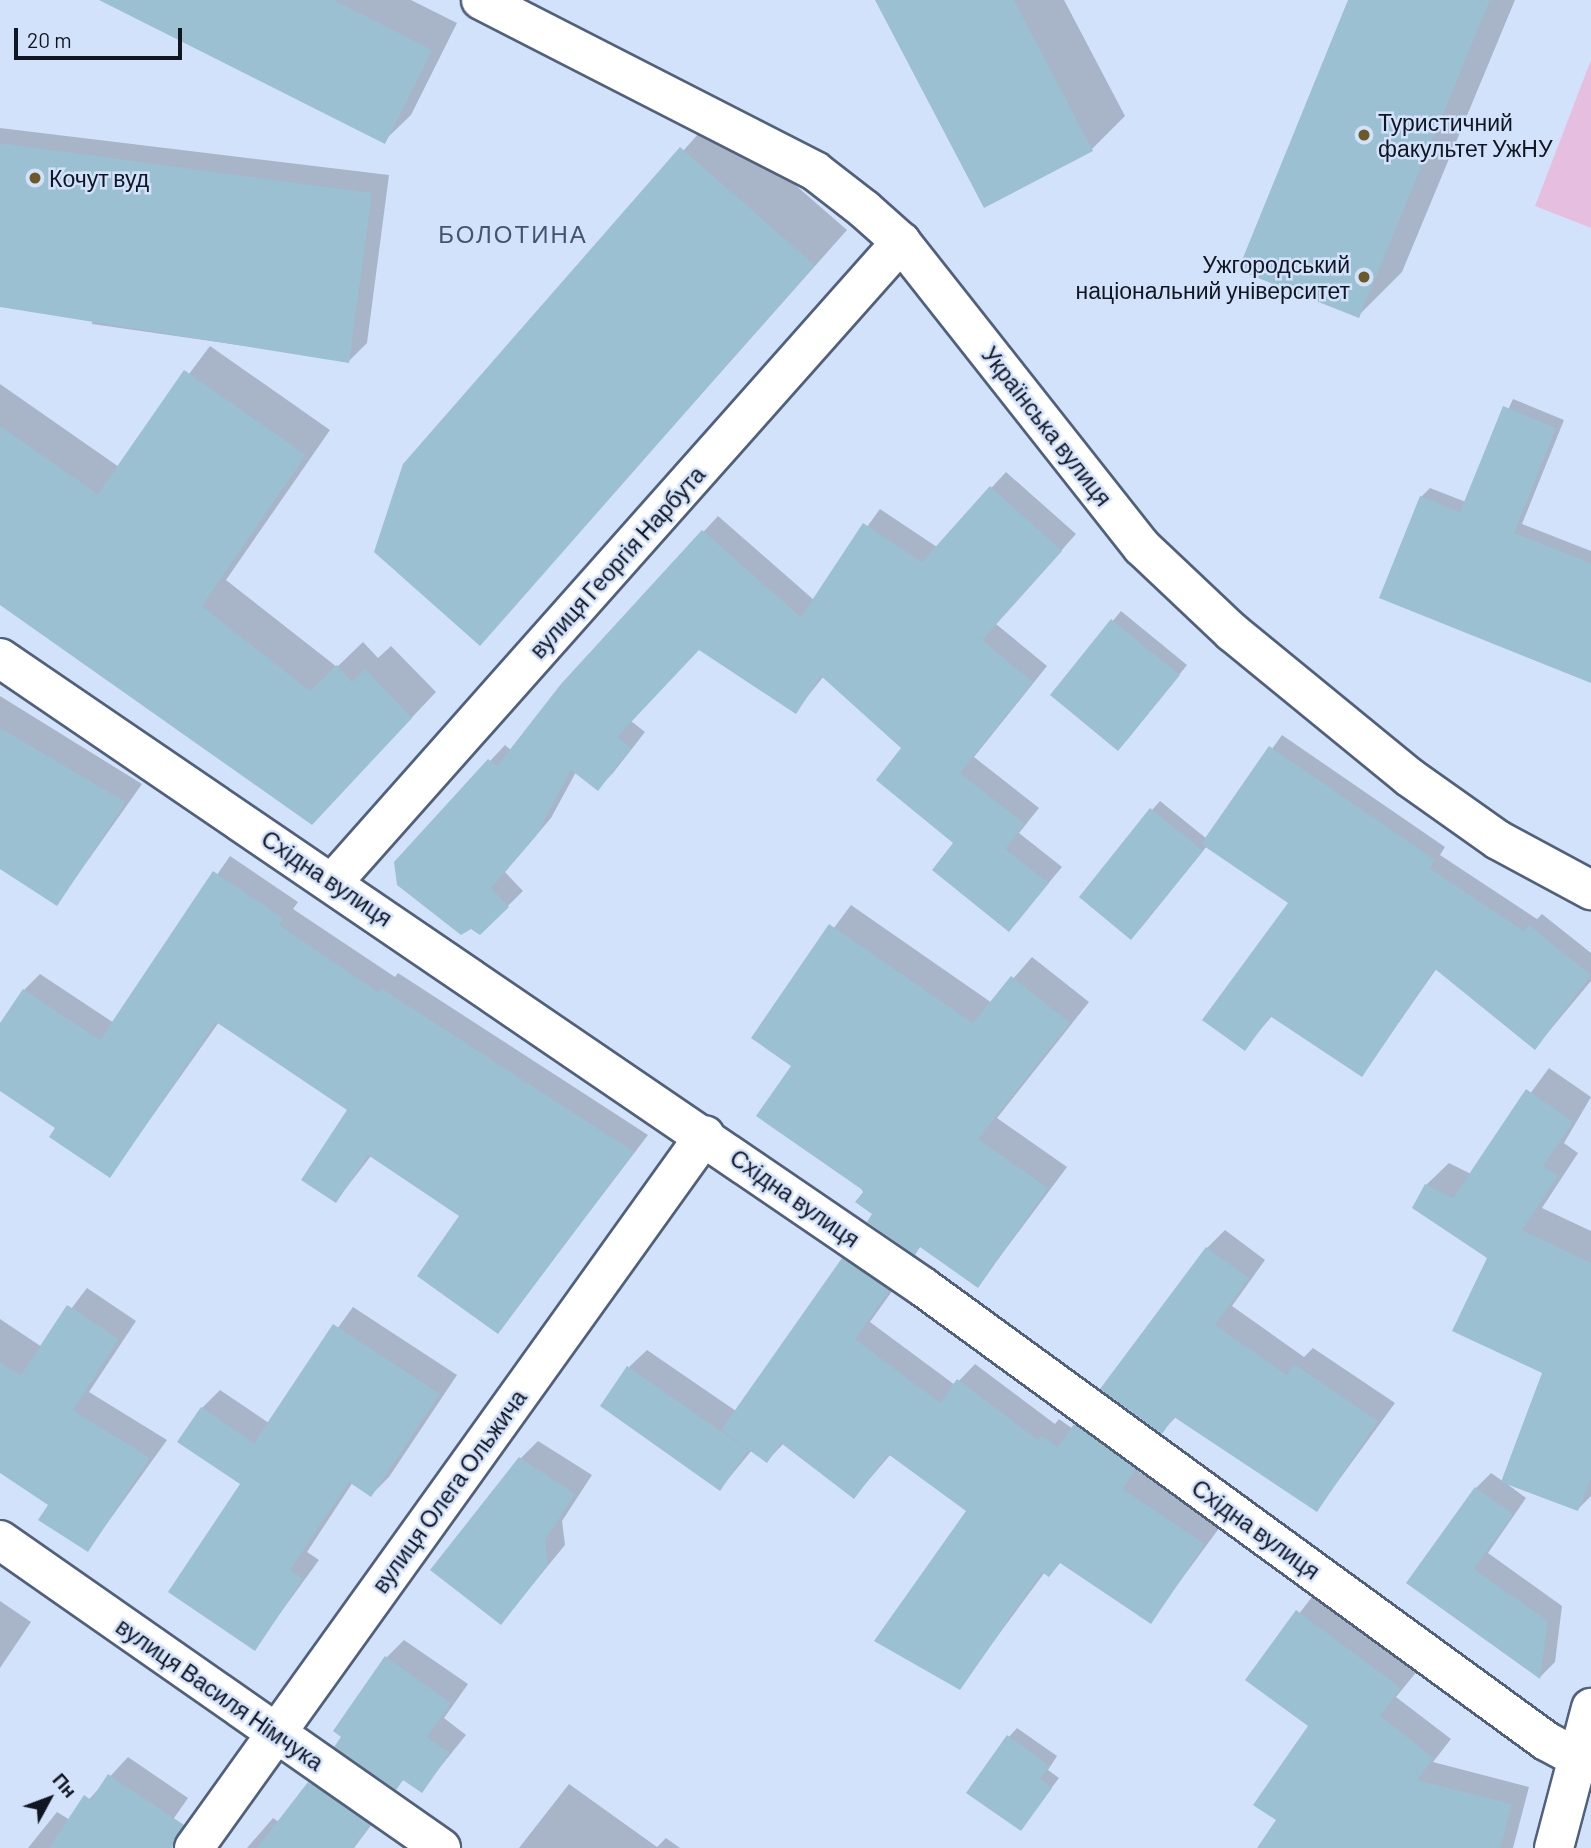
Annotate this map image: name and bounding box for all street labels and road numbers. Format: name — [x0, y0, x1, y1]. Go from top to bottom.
street label: Українська вулиця — [976, 341, 1118, 511]
street label: вулиця Георгія Нарбута — [524, 460, 710, 664]
street label: Східна вулиця — [257, 824, 397, 932]
street label: Східна вулиця — [725, 1143, 865, 1253]
street label: вулиця Олега Ольжича — [366, 1384, 532, 1598]
street label: Східна вулиця — [1187, 1473, 1325, 1585]
street label: вулиця Василя Німчука — [111, 1612, 329, 1776]

